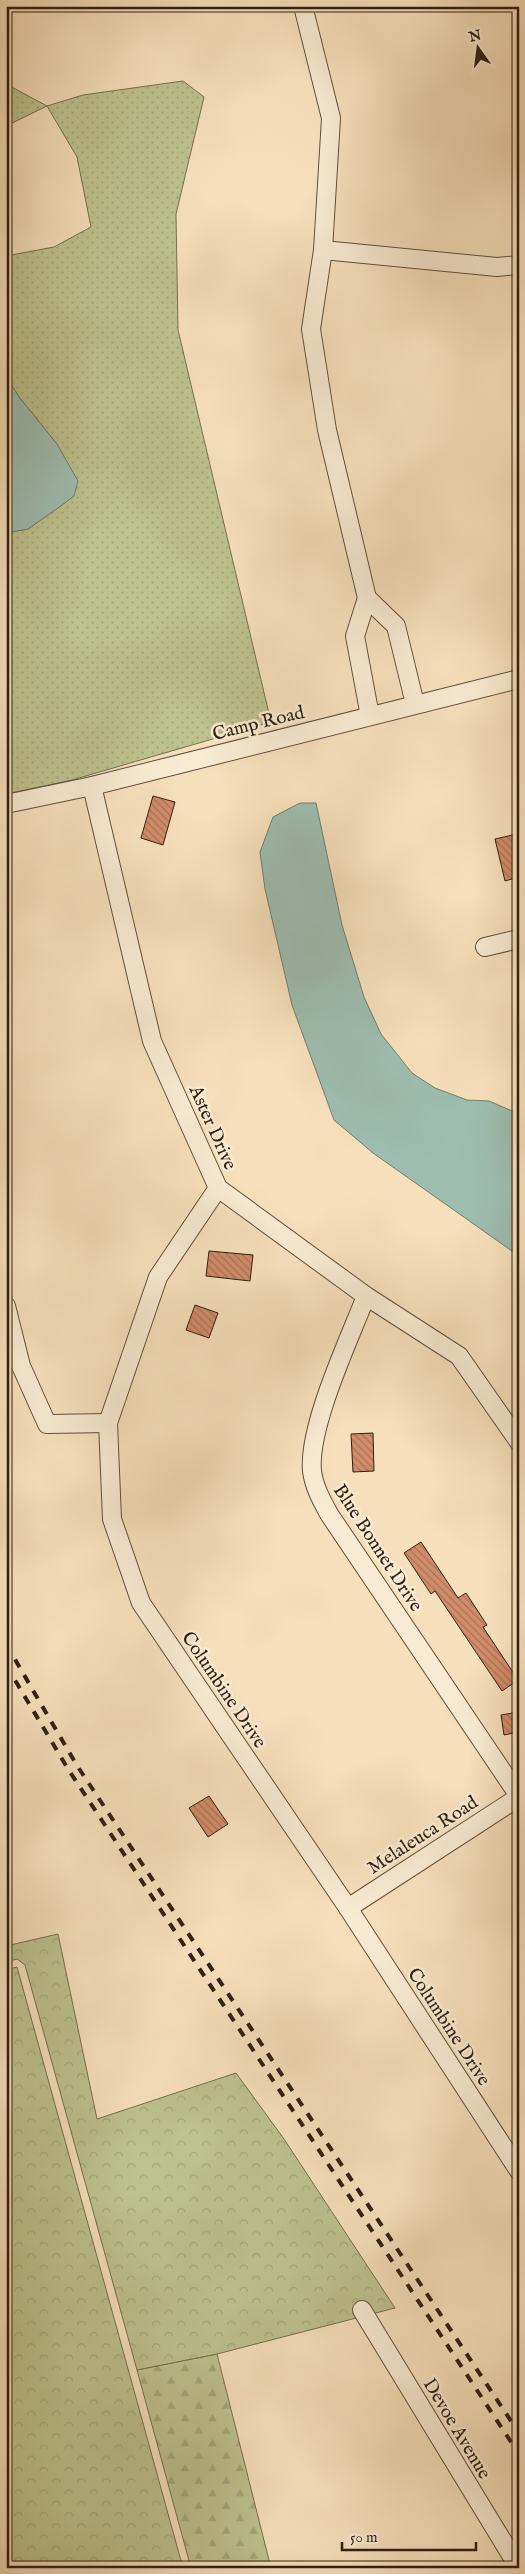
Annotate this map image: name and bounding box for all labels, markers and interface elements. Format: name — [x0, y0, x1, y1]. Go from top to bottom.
north arrow — [452, 22, 502, 72]
text: N — [466, 26, 483, 47]
street label: Camp Road — [210, 701, 308, 747]
street label: Aster Drive — [182, 1081, 242, 1174]
street label: Blue Bonnet Drive — [327, 1480, 428, 1617]
street label: Columbine Drive — [175, 1627, 271, 1753]
street label: Melaleuca Road — [363, 1791, 484, 1880]
street label: Columbine Drive — [401, 1964, 495, 2091]
street label: Devoe Avenue — [417, 2374, 496, 2484]
scale bar — [342, 2519, 476, 2551]
text: 50 m — [350, 2528, 378, 2547]

